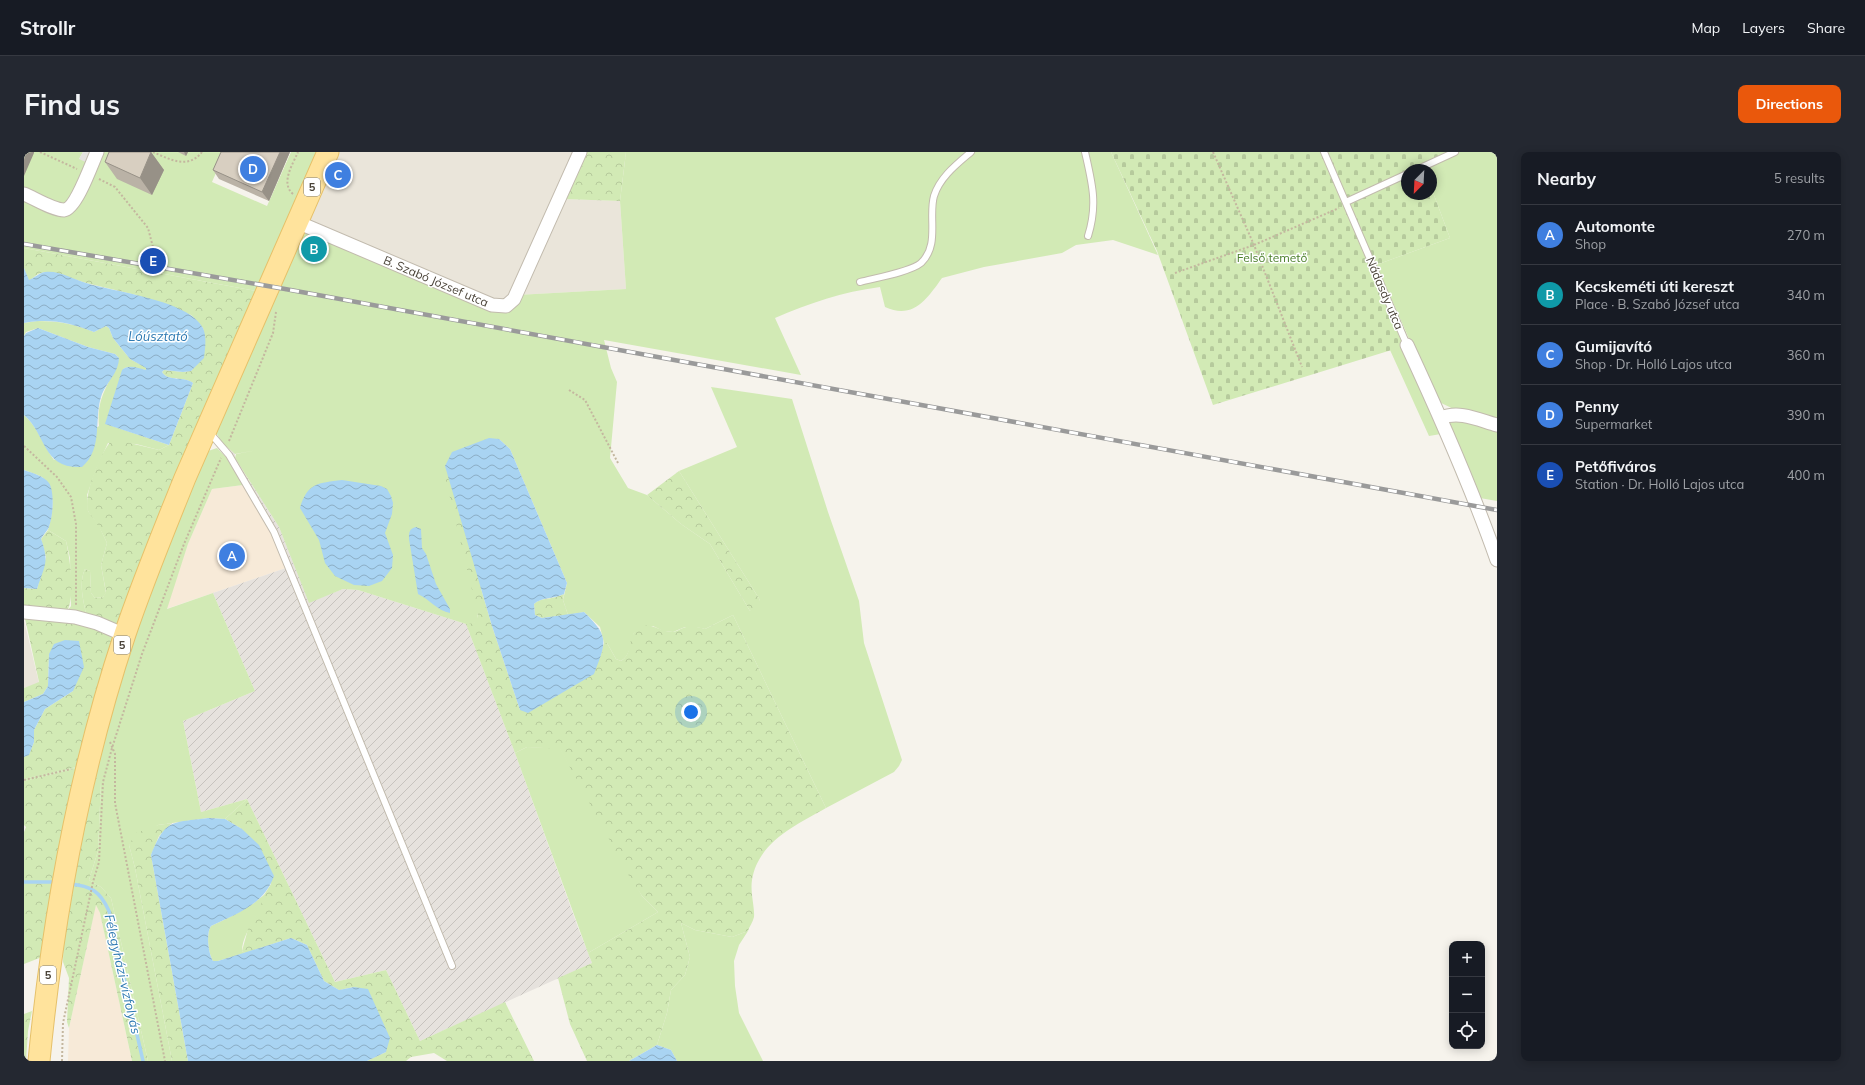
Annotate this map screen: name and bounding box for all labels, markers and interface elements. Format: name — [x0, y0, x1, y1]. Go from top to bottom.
text: Strollr — [20, 16, 75, 40]
text: Map — [1691, 19, 1720, 37]
text: Layers — [1742, 19, 1785, 37]
text: Share — [1807, 19, 1845, 37]
button: Directions — [1738, 85, 1841, 123]
text: Find us — [24, 87, 120, 122]
pin: D — [240, 154, 266, 184]
pin: C — [325, 160, 351, 190]
north arrow — [1401, 164, 1437, 200]
text: Nearby — [1537, 168, 1596, 189]
text: 5 results — [1774, 170, 1825, 186]
road number: 5 — [304, 178, 320, 196]
text: Automonte — [1575, 217, 1655, 236]
text: A — [1545, 227, 1555, 243]
text: 270 m — [1787, 227, 1825, 243]
pin: B — [301, 234, 327, 264]
text: Shop — [1575, 236, 1606, 252]
pin: E — [140, 246, 166, 276]
park label: Felső temető — [1237, 250, 1307, 265]
street label: B. Szabó József utca — [381, 252, 491, 310]
street label: Nádasdy utca — [1363, 254, 1407, 332]
text: Kecskeméti úti kereszt — [1575, 277, 1734, 296]
text: B — [1546, 287, 1554, 303]
text: 340 m — [1787, 287, 1825, 303]
text: Place · B. Szabó József utca — [1575, 296, 1740, 312]
water label: Lóúsztató — [128, 328, 188, 344]
text: Gumijavító — [1575, 337, 1652, 356]
text: C — [1546, 347, 1554, 363]
text: 360 m — [1787, 347, 1825, 363]
text: Shop · Dr. Holló Lajos utca — [1575, 356, 1732, 372]
text: Penny — [1575, 397, 1619, 416]
text: D — [1545, 407, 1555, 423]
text: 390 m — [1787, 407, 1825, 423]
text: Supermarket — [1575, 416, 1652, 432]
text: Petőfiváros — [1575, 457, 1656, 476]
text: E — [1546, 467, 1554, 483]
text: 400 m — [1787, 467, 1825, 483]
text: Station · Dr. Holló Lajos utca — [1575, 476, 1744, 492]
pin: A — [219, 541, 245, 571]
road number: 5 — [114, 636, 130, 654]
your location — [681, 702, 701, 722]
water label: Félegyházi-vízfolyás — [101, 913, 145, 1035]
map controls — [1449, 941, 1485, 1049]
button: + — [1449, 941, 1485, 977]
road number: 5 — [40, 966, 56, 984]
button: − — [1449, 977, 1485, 1013]
button: locate — [1449, 1013, 1485, 1049]

